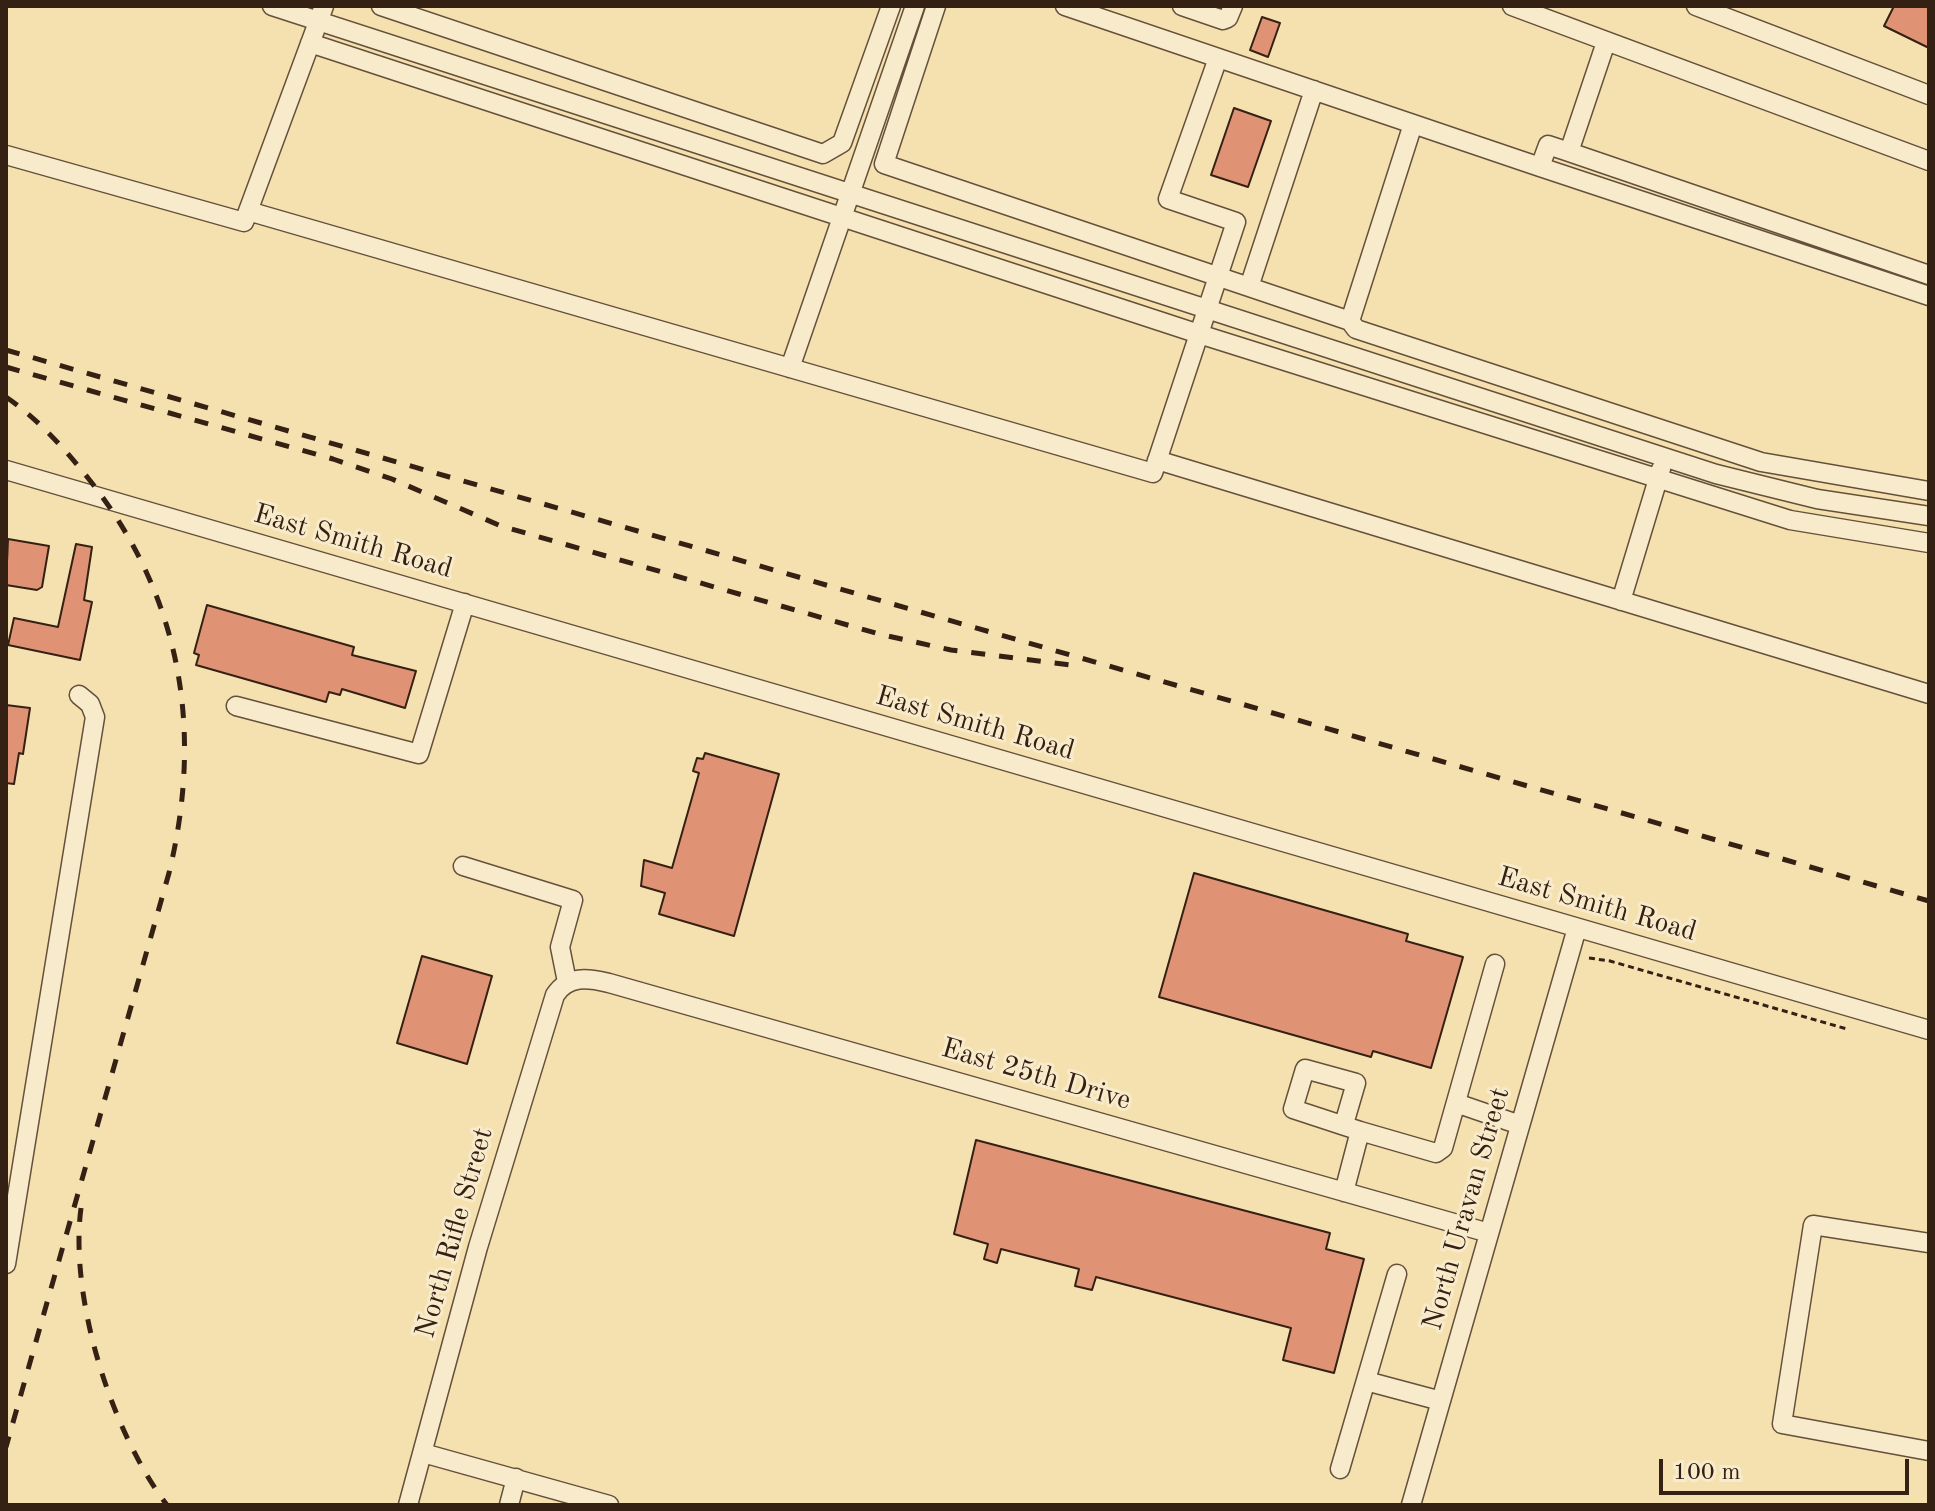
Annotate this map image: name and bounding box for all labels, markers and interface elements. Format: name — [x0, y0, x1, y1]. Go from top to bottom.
street label: East Smith Road — [250, 498, 456, 586]
street label: East Smith Road — [872, 680, 1078, 768]
street label: East Smith Road — [1494, 861, 1700, 949]
street label: East 25th Drive — [937, 1032, 1135, 1118]
street label: North Uravan Street — [1416, 1084, 1518, 1334]
street label: North Rifle Street — [409, 1124, 501, 1342]
scale bar — [1663, 1443, 1913, 1493]
text: 100 m — [1673, 1461, 1741, 1485]

